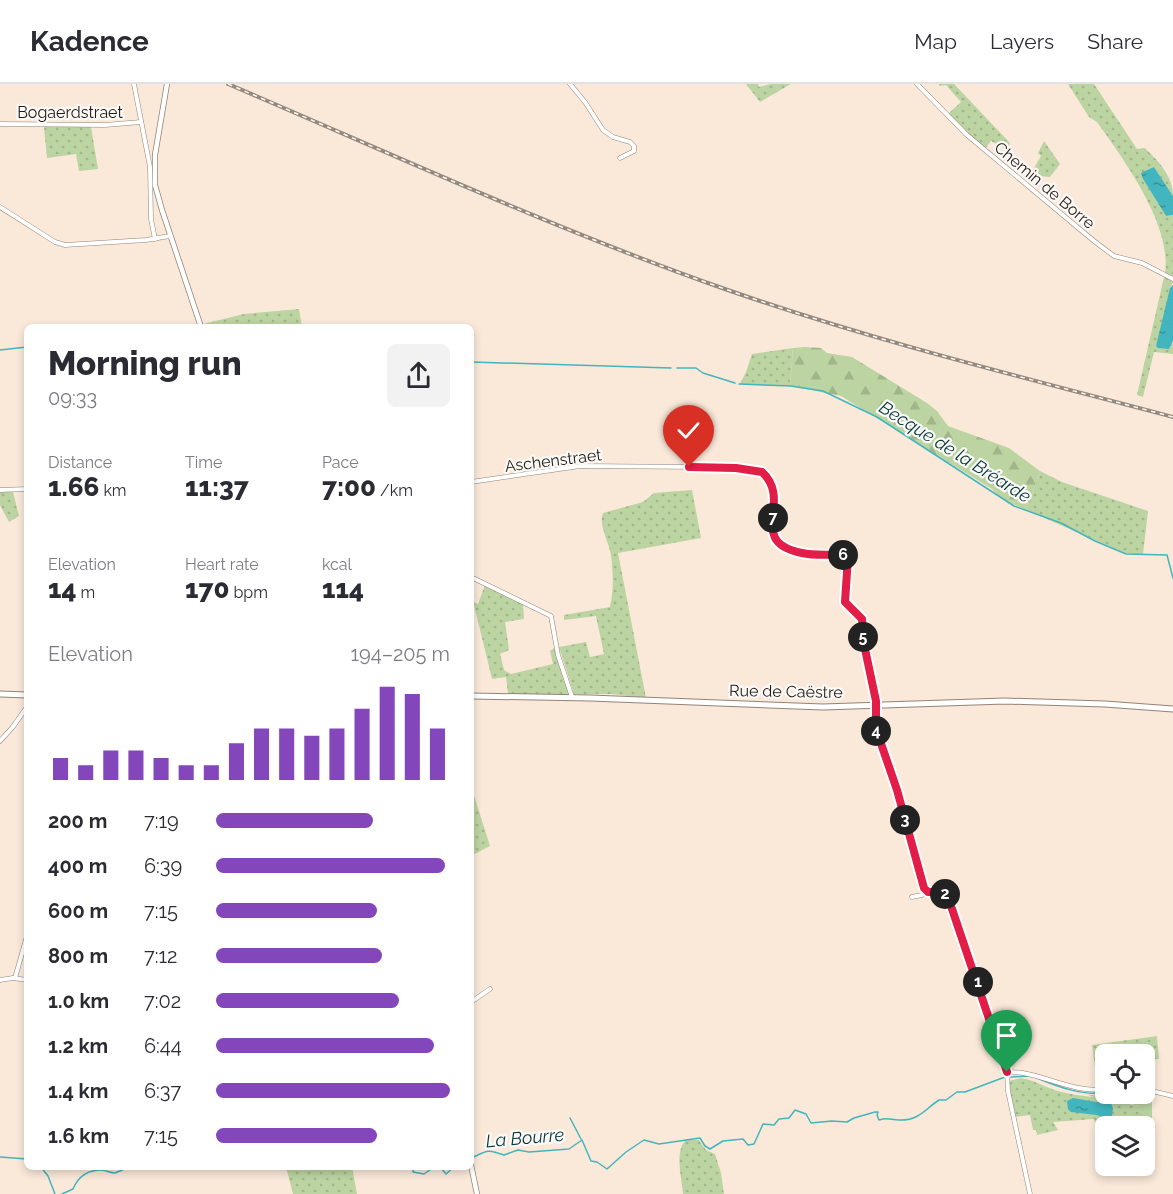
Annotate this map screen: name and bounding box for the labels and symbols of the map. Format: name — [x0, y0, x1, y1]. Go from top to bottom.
street label: Bogaerdstraet — [17, 103, 123, 122]
street label: Chemin de Borre — [991, 138, 1099, 233]
water label: Becque de la Bréarde — [876, 396, 1035, 507]
pin — [663, 405, 714, 467]
street label: Aschenstraet — [504, 445, 603, 476]
pin: 7 — [758, 503, 788, 533]
pin: 6 — [828, 540, 858, 570]
pin: 5 — [848, 622, 878, 652]
street label: Rue de Caëstre — [729, 681, 843, 702]
pin: 4 — [861, 716, 891, 746]
pin: 3 — [890, 805, 920, 835]
pin: 2 — [930, 879, 960, 909]
pin: 1 — [963, 967, 993, 997]
pin — [981, 1010, 1032, 1072]
water label: La Bourre — [485, 1124, 565, 1151]

